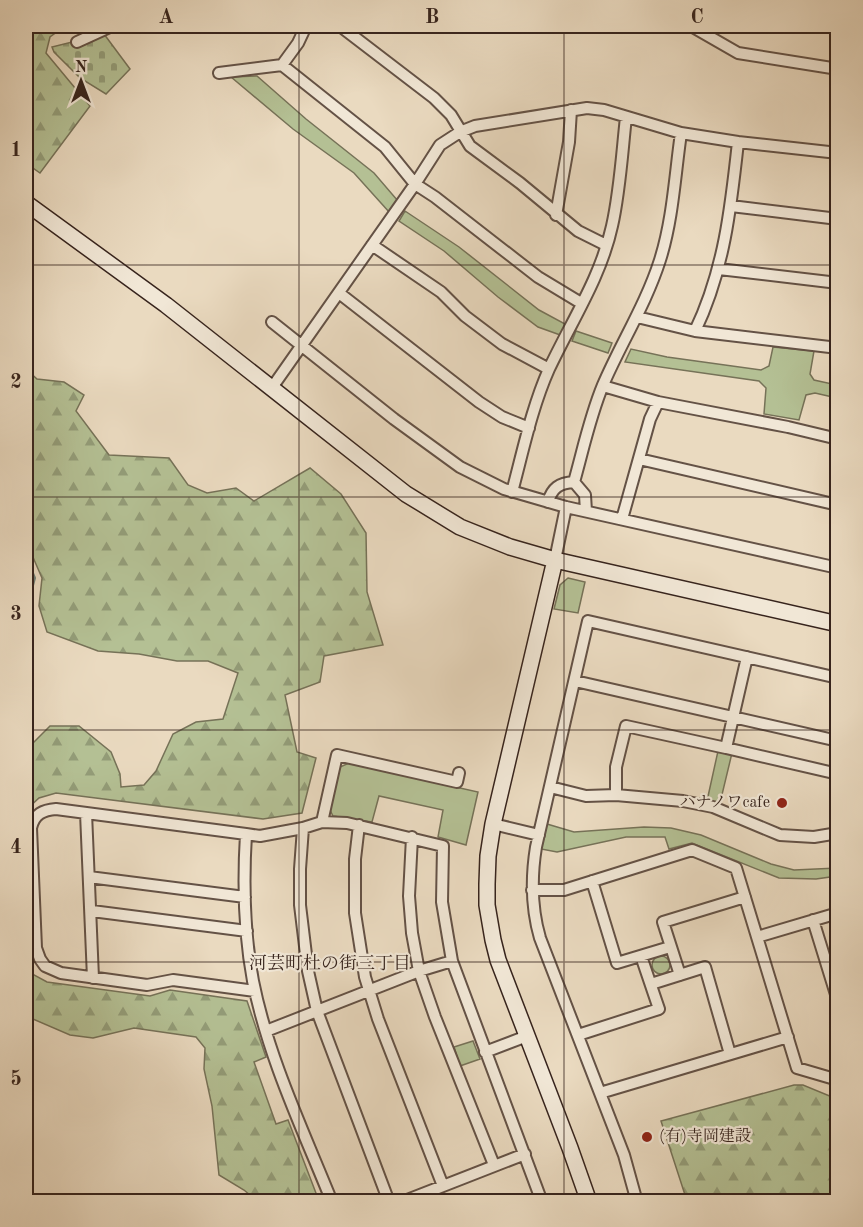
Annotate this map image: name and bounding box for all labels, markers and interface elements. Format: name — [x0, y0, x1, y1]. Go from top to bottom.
text: A — [158, 8, 174, 28]
text: B — [425, 8, 439, 28]
text: C — [690, 8, 704, 28]
north arrow — [51, 51, 111, 111]
text: N — [75, 60, 88, 76]
text: 1 — [10, 141, 22, 161]
text: 2 — [10, 373, 22, 393]
text: 3 — [10, 605, 22, 625]
place label: ハナノワcafe — [680, 794, 770, 811]
marker: ハナノワcafe — [775, 796, 789, 810]
text: 4 — [10, 838, 22, 858]
district label: 河芸町杜の街三丁目 — [249, 953, 411, 973]
text: 5 — [10, 1069, 22, 1090]
place label: (有)寺岡建設 — [659, 1127, 751, 1145]
marker: (有)寺岡建設 — [640, 1130, 654, 1144]

